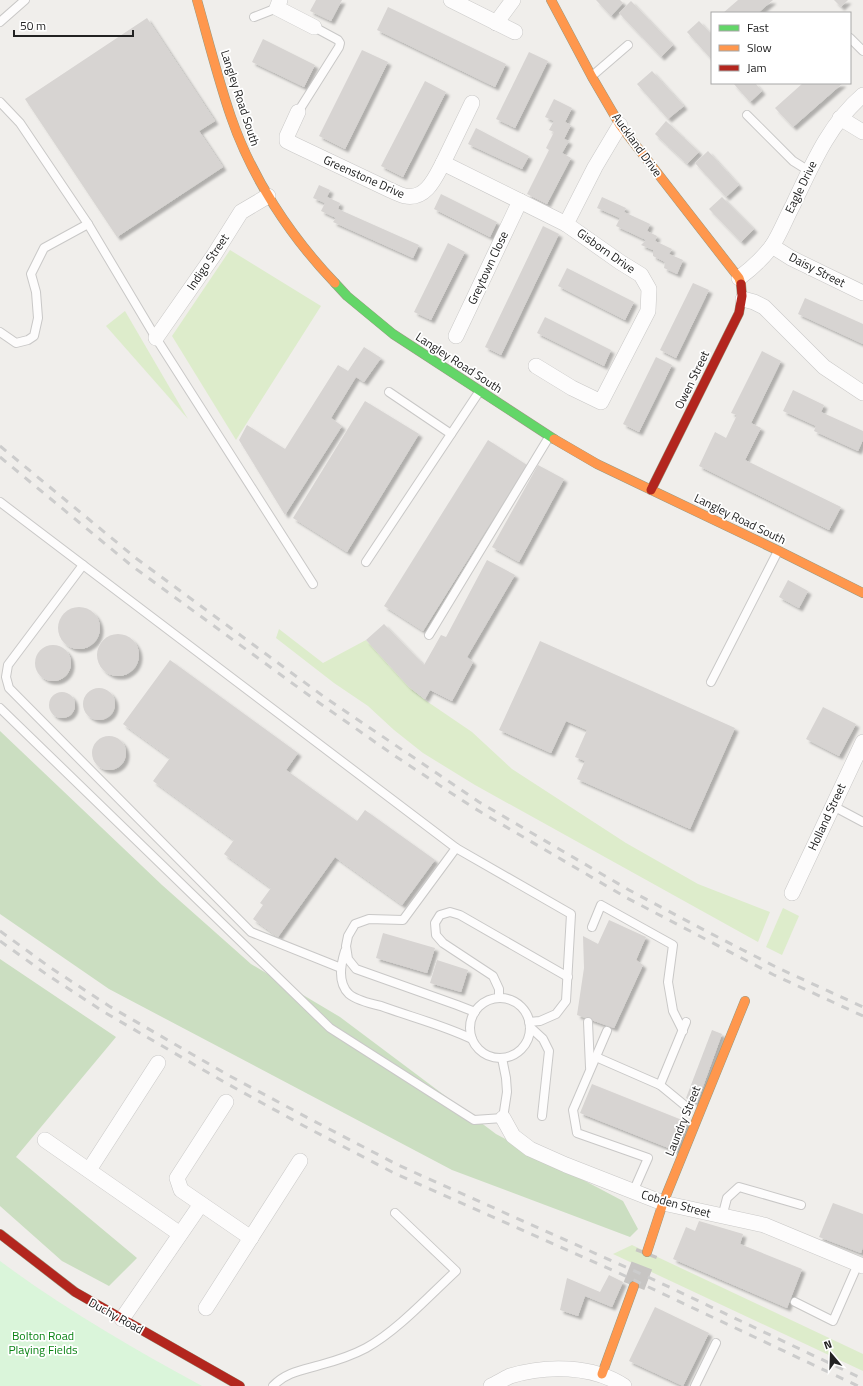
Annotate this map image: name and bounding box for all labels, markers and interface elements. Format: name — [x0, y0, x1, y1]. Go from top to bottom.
scale bar — [14, 12, 133, 38]
legend — [711, 12, 851, 84]
text: 50 m — [20, 16, 46, 35]
text: Fast — [747, 18, 770, 37]
text: Slow — [747, 38, 772, 57]
street label: Langley Road South — [216, 47, 265, 148]
text: Jam — [747, 58, 767, 77]
street label: Auckland Drive — [608, 109, 667, 181]
street label: Greenstone Drive — [320, 150, 408, 203]
street label: Eagle Drive — [780, 157, 821, 216]
street label: Gisborn Drive — [573, 223, 639, 278]
street label: Greytown Close — [462, 228, 513, 308]
street label: Indigo Street — [182, 229, 234, 294]
street label: Daisy Street — [786, 247, 850, 292]
street label: Langley Road South — [412, 327, 506, 398]
street label: Owen Street — [669, 347, 714, 412]
street label: Langley Road South — [691, 488, 789, 549]
street label: Holland Street — [803, 779, 851, 854]
street label: Laundry Street — [660, 1082, 706, 1159]
street label: Cobden Street — [639, 1185, 714, 1223]
street label: Duchy Road — [85, 1293, 147, 1338]
park label: Bolton Road Playing Fields — [8, 1326, 78, 1359]
north arrow — [811, 1334, 851, 1374]
text: N — [822, 1336, 834, 1353]

